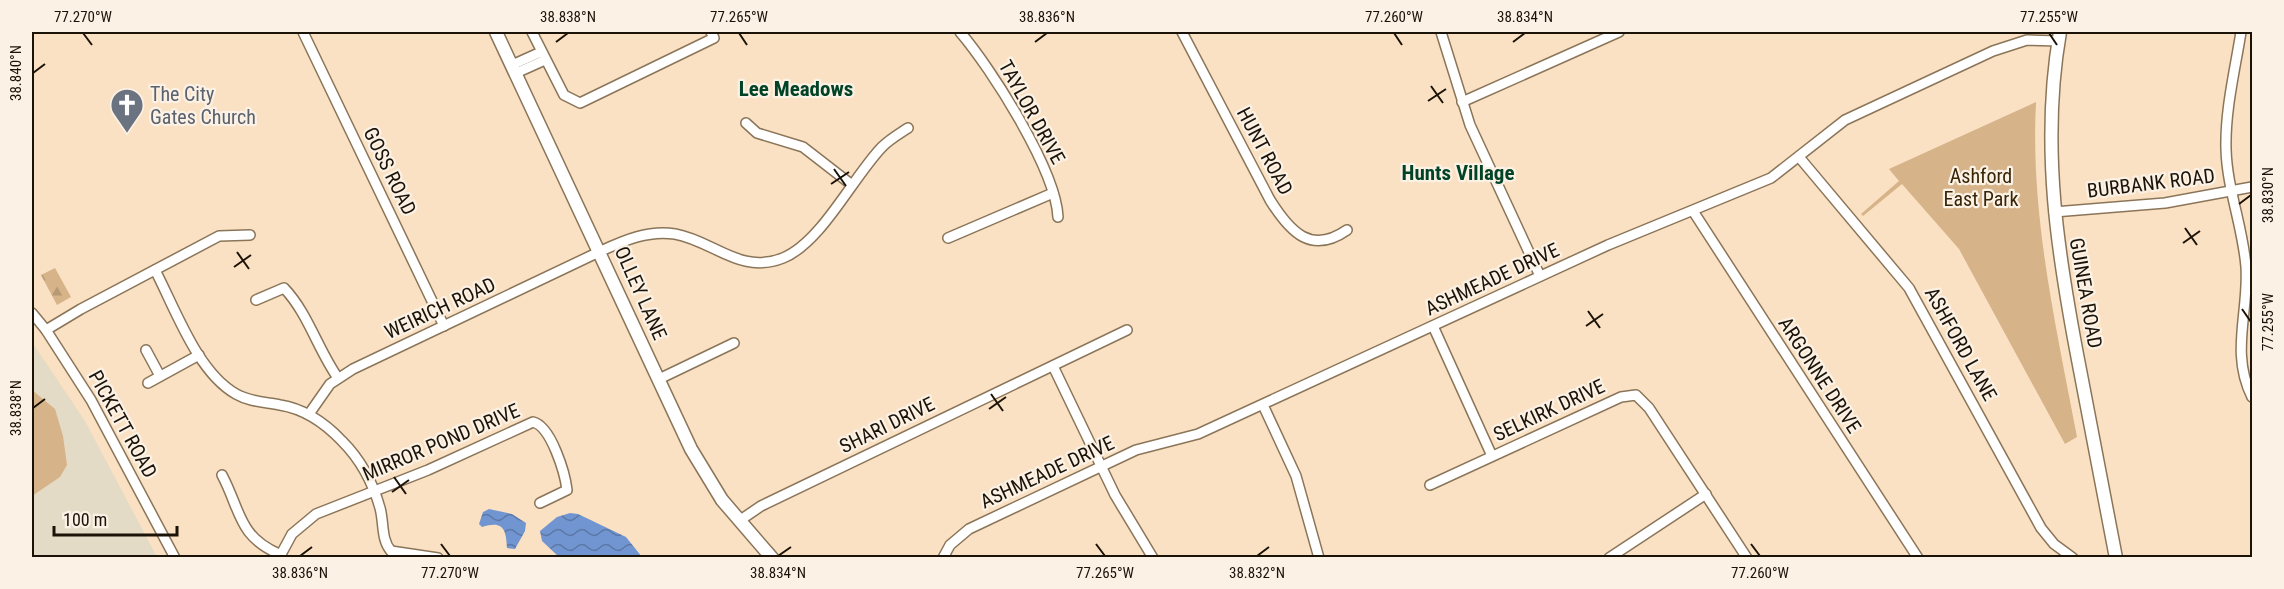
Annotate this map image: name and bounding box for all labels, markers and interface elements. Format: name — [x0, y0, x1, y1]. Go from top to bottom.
text: 77.270°W — [54, 8, 113, 26]
text: 38.838°N — [540, 8, 596, 26]
text: 77.265°W — [710, 8, 769, 26]
text: 38.836°N — [1019, 8, 1075, 26]
text: 77.260°W — [1365, 8, 1424, 26]
text: 38.834°N — [1497, 8, 1553, 26]
text: 77.255°W — [2020, 8, 2079, 26]
text: 38.840°N — [7, 45, 25, 101]
street label: TAYLOR DRIVE — [994, 56, 1070, 168]
district label: Lee Meadows — [739, 77, 853, 101]
place label: The City Gates Church — [150, 82, 256, 129]
church icon: The City Gates Church — [109, 87, 145, 134]
street label: HUNT ROAD — [1232, 103, 1298, 199]
street label: GOSS ROAD — [358, 123, 422, 219]
district label: Hunts Village — [1402, 161, 1514, 185]
street label: BURBANK ROAD — [2086, 163, 2216, 203]
park label: Ashford East Park — [1944, 164, 2018, 211]
text: 38.830°N — [2259, 167, 2277, 223]
street label: GUINEA ROAD — [2064, 236, 2108, 350]
street label: ASHMEADE DRIVE — [1421, 237, 1563, 321]
street label: OLLEY LANE — [610, 243, 672, 343]
street label: WEIRICH ROAD — [381, 272, 499, 344]
street label: ASHFORD LANE — [1920, 283, 2002, 405]
text: 77.255°W — [2259, 292, 2277, 351]
street label: ARGONNE DRIVE — [1774, 312, 1866, 438]
street label: PICKETT ROAD — [84, 366, 162, 482]
street label: SELKIRK DRIVE — [1490, 374, 1609, 446]
text: 38.838°N — [7, 380, 25, 436]
street label: SHARI DRIVE — [836, 392, 939, 458]
street label: MIRROR POND DRIVE — [359, 398, 523, 486]
street label: ASHMEADE DRIVE — [976, 430, 1118, 514]
scale bar — [54, 499, 177, 537]
text: 100 m — [63, 509, 107, 530]
text: 38.836°N — [272, 564, 328, 582]
text: 77.270°W — [421, 564, 480, 582]
text: 38.834°N — [750, 564, 806, 582]
text: 77.265°W — [1076, 564, 1135, 582]
text: 38.832°N — [1229, 564, 1285, 582]
text: 77.260°W — [1731, 564, 1790, 582]

